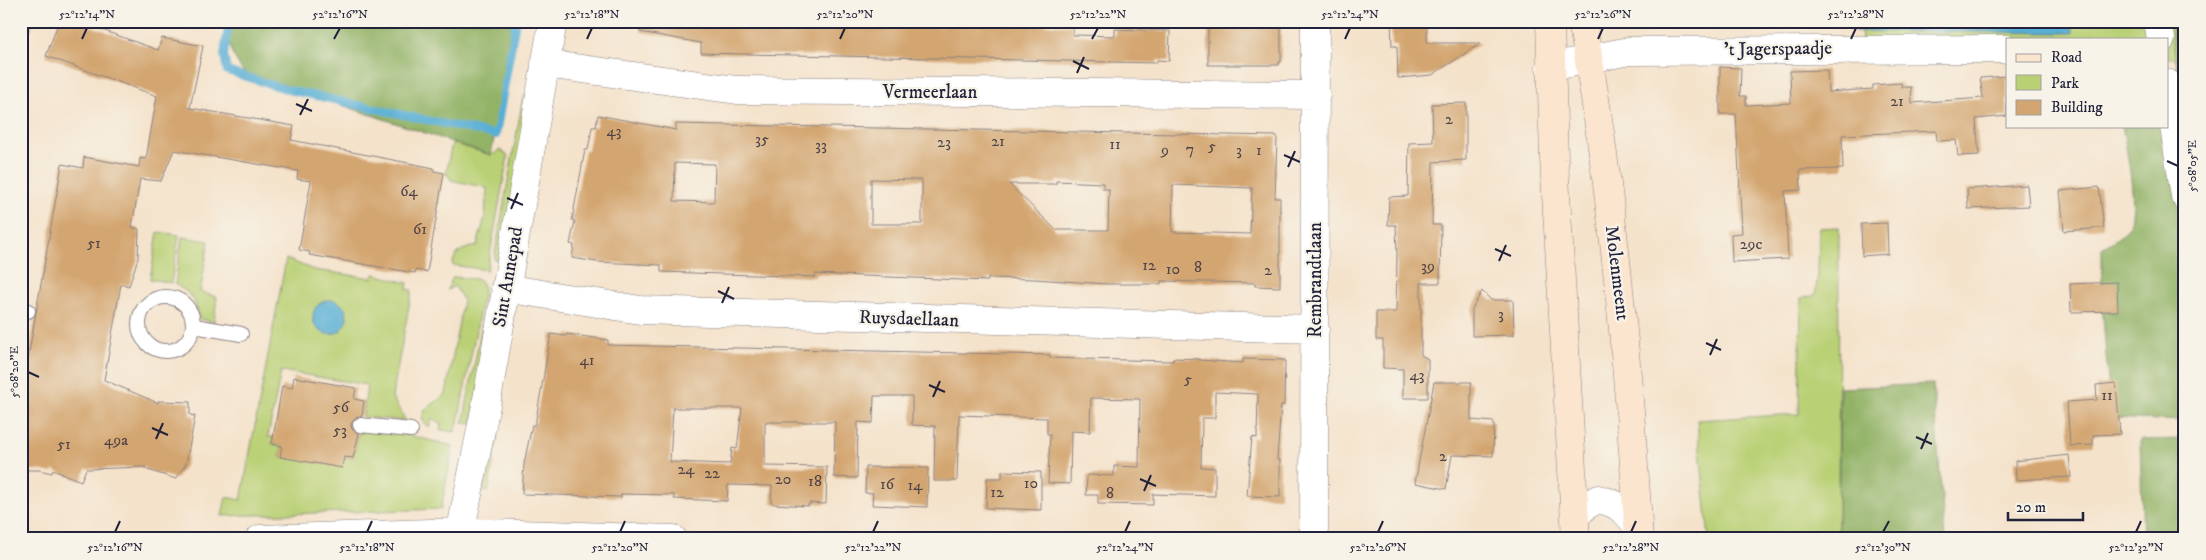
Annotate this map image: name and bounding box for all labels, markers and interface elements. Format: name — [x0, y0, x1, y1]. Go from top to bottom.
text: 52°12'14"N — [59, 7, 115, 22]
text: 52°12'16"N — [312, 7, 368, 22]
text: 52°12'18"N — [564, 7, 620, 22]
text: 52°12'20"N — [816, 7, 874, 22]
text: 52°12'22"N — [1070, 7, 1126, 22]
text: 52°12'24"N — [1321, 7, 1379, 22]
text: 52°12'26"N — [1574, 7, 1632, 22]
text: 52°12'28"N — [1828, 7, 1885, 22]
street label: 't Jagerspaadje — [1724, 37, 1832, 61]
legend — [2006, 38, 2168, 128]
text: Road — [2051, 48, 2083, 67]
text: Park — [2051, 74, 2080, 93]
street label: Vermeerlaan — [882, 81, 977, 104]
house number: 21 — [1890, 91, 1904, 111]
text: Building — [2051, 98, 2103, 117]
house number: 2 — [1445, 109, 1453, 129]
house number: 43 — [606, 121, 622, 141]
house number: 35 — [755, 129, 769, 149]
house number: 21 — [991, 131, 1005, 151]
house number: 23 — [937, 132, 951, 152]
house number: 11 — [1109, 134, 1121, 154]
house number: 33 — [815, 135, 827, 155]
house number: 5 — [1208, 136, 1216, 156]
house number: 7 — [1186, 139, 1194, 159]
text: 5°08'05"E — [2185, 139, 2200, 192]
house number: 9 — [1160, 140, 1169, 160]
house number: 3 — [1236, 140, 1242, 160]
house number: 1 — [1256, 140, 1262, 160]
house number: 64 — [400, 181, 419, 201]
house number: 61 — [413, 219, 427, 239]
street label: Rembrandtlaan — [1304, 222, 1327, 338]
street label: Sint Annepad — [488, 224, 528, 329]
street label: Molenmeent — [1600, 224, 1634, 322]
house number: 51 — [87, 233, 101, 253]
house number: 29c — [1740, 234, 1762, 254]
house number: 12 — [1142, 255, 1156, 275]
house number: 39 — [1421, 256, 1435, 276]
house number: 8 — [1194, 257, 1202, 277]
house number: 10 — [1166, 259, 1180, 279]
house number: 2 — [1264, 260, 1272, 280]
house number: 3 — [1498, 304, 1504, 324]
street label: Ruysdaellaan — [859, 306, 959, 332]
text: 5°08'20"E — [7, 345, 22, 398]
house number: 41 — [579, 350, 595, 370]
house number: 43 — [1409, 365, 1425, 385]
house number: 5 — [1184, 369, 1192, 389]
house number: 11 — [2101, 385, 2113, 405]
house number: 56 — [333, 397, 350, 417]
house number: 53 — [333, 420, 347, 440]
house number: 49a — [104, 430, 128, 450]
house number: 51 — [57, 434, 71, 454]
house number: 2 — [1439, 446, 1447, 466]
house number: 24 — [677, 459, 695, 479]
house number: 22 — [704, 463, 720, 483]
house number: 20 — [775, 469, 791, 489]
house number: 18 — [808, 471, 822, 491]
house number: 10 — [1024, 473, 1038, 493]
house number: 16 — [880, 474, 895, 494]
house number: 14 — [907, 475, 923, 495]
house number: 12 — [990, 482, 1004, 502]
house number: 8 — [1106, 483, 1114, 503]
scale bar — [2008, 490, 2084, 522]
text: 20 m — [2016, 498, 2046, 517]
text: 52°12'16"N — [87, 540, 143, 555]
text: 52°12'18"N — [339, 540, 395, 555]
text: 52°12'20"N — [591, 540, 649, 555]
text: 52°12'22"N — [845, 540, 901, 555]
text: 52°12'24"N — [1096, 540, 1154, 555]
text: 52°12'26"N — [1349, 540, 1407, 555]
text: 52°12'28"N — [1603, 540, 1660, 555]
text: 52°12'30"N — [1855, 540, 1911, 555]
text: 52°12'32"N — [2108, 540, 2164, 555]

